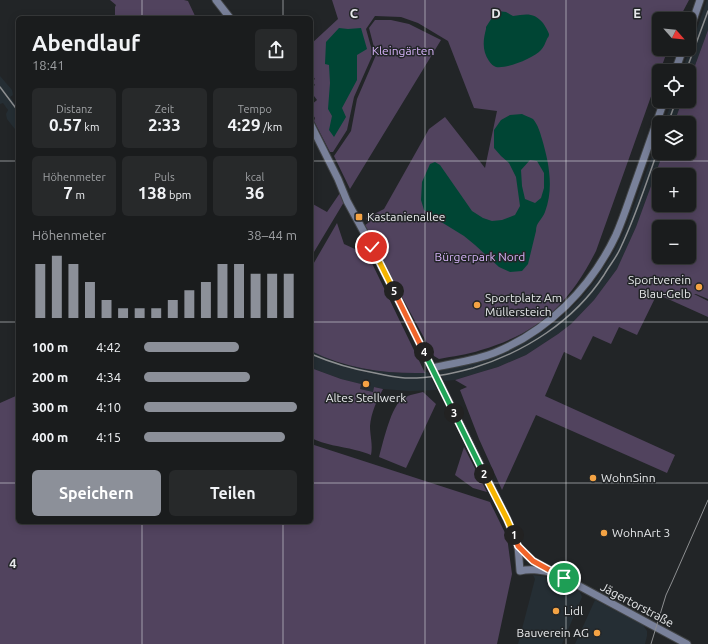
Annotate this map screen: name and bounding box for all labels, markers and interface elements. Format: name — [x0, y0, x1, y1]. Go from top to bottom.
text: C — [350, 6, 359, 20]
text: D — [491, 6, 501, 20]
text: E — [633, 6, 641, 20]
north arrow — [652, 12, 696, 56]
map controls — [652, 12, 696, 264]
button: share — [255, 29, 297, 71]
text: Abendlauf — [32, 30, 140, 55]
park label: Kleingärten — [372, 44, 434, 57]
text: 18:41 — [32, 58, 65, 72]
button: locate — [652, 64, 696, 108]
text: Distanz — [56, 103, 92, 115]
text: Zeit — [155, 103, 174, 115]
text: Tempo — [238, 103, 272, 115]
text: 0.57 — [49, 115, 82, 134]
text: 2:33 — [148, 115, 181, 134]
text: 4:29 — [228, 115, 260, 134]
button: layers — [652, 116, 696, 160]
text: km — [82, 121, 99, 133]
text: /km — [260, 121, 282, 133]
button: + — [652, 168, 696, 212]
text: Höhenmeter — [43, 171, 106, 183]
text: Puls — [154, 171, 175, 183]
text: kcal — [245, 171, 264, 183]
text: 7 — [63, 183, 73, 202]
text: 138 — [138, 183, 166, 202]
text: 36 — [245, 183, 264, 202]
text: m — [73, 189, 85, 201]
text: bpm — [166, 189, 191, 201]
place label: Kastanienallee — [367, 210, 445, 223]
marker: Kastanienallee — [354, 212, 364, 222]
button: − — [652, 220, 696, 264]
text: Höhenmeter — [32, 228, 106, 242]
text: 38–44 m — [247, 228, 297, 242]
pin — [355, 230, 389, 264]
icon: check — [361, 236, 383, 258]
park label: Bürgerpark Nord — [435, 250, 525, 263]
place label: Sportverein Blau-Gelb — [628, 273, 691, 300]
pin: 5 — [384, 281, 404, 301]
marker: Sportverein Blau-Gelb — [694, 282, 704, 292]
text: 5 — [391, 285, 397, 297]
place label: Sportplatz Am Müllersteich — [485, 291, 562, 318]
marker: Sportplatz Am Müllersteich — [472, 300, 482, 310]
text: 100 m — [32, 340, 68, 354]
text: 4:42 — [96, 340, 121, 354]
pin: 4 — [414, 342, 434, 362]
text: 4 — [421, 346, 427, 358]
text: 200 m — [32, 370, 68, 384]
text: 4:34 — [96, 370, 121, 384]
marker: Altes Stellwerk — [361, 379, 371, 389]
place label: Altes Stellwerk — [326, 391, 406, 404]
text: 300 m — [32, 400, 68, 414]
text: 4:10 — [96, 400, 121, 414]
pin: 3 — [444, 403, 464, 423]
text: 3 — [451, 407, 457, 419]
text: 400 m — [32, 430, 68, 444]
text: 4:15 — [96, 430, 121, 444]
pin: 2 — [474, 464, 494, 484]
text: 2 — [481, 468, 487, 480]
button: Speichern — [32, 470, 161, 516]
button: Teilen — [169, 470, 297, 516]
place label: WohnSinn — [601, 471, 656, 484]
marker: WohnSinn — [588, 473, 598, 483]
pin: 1 — [504, 525, 524, 545]
place label: WohnArt 3 — [612, 526, 670, 539]
marker: WohnArt 3 — [599, 528, 609, 538]
text: 1 — [511, 529, 517, 541]
text: 4 — [9, 556, 17, 570]
pin — [547, 561, 581, 595]
icon: arrive — [553, 567, 575, 589]
street label: Jägertorstraße — [598, 580, 676, 629]
place label: Lidl — [564, 604, 583, 617]
marker: Lidl — [551, 606, 561, 616]
place label: Bauverein AG — [517, 626, 589, 639]
marker: Bauverein AG — [592, 628, 602, 638]

